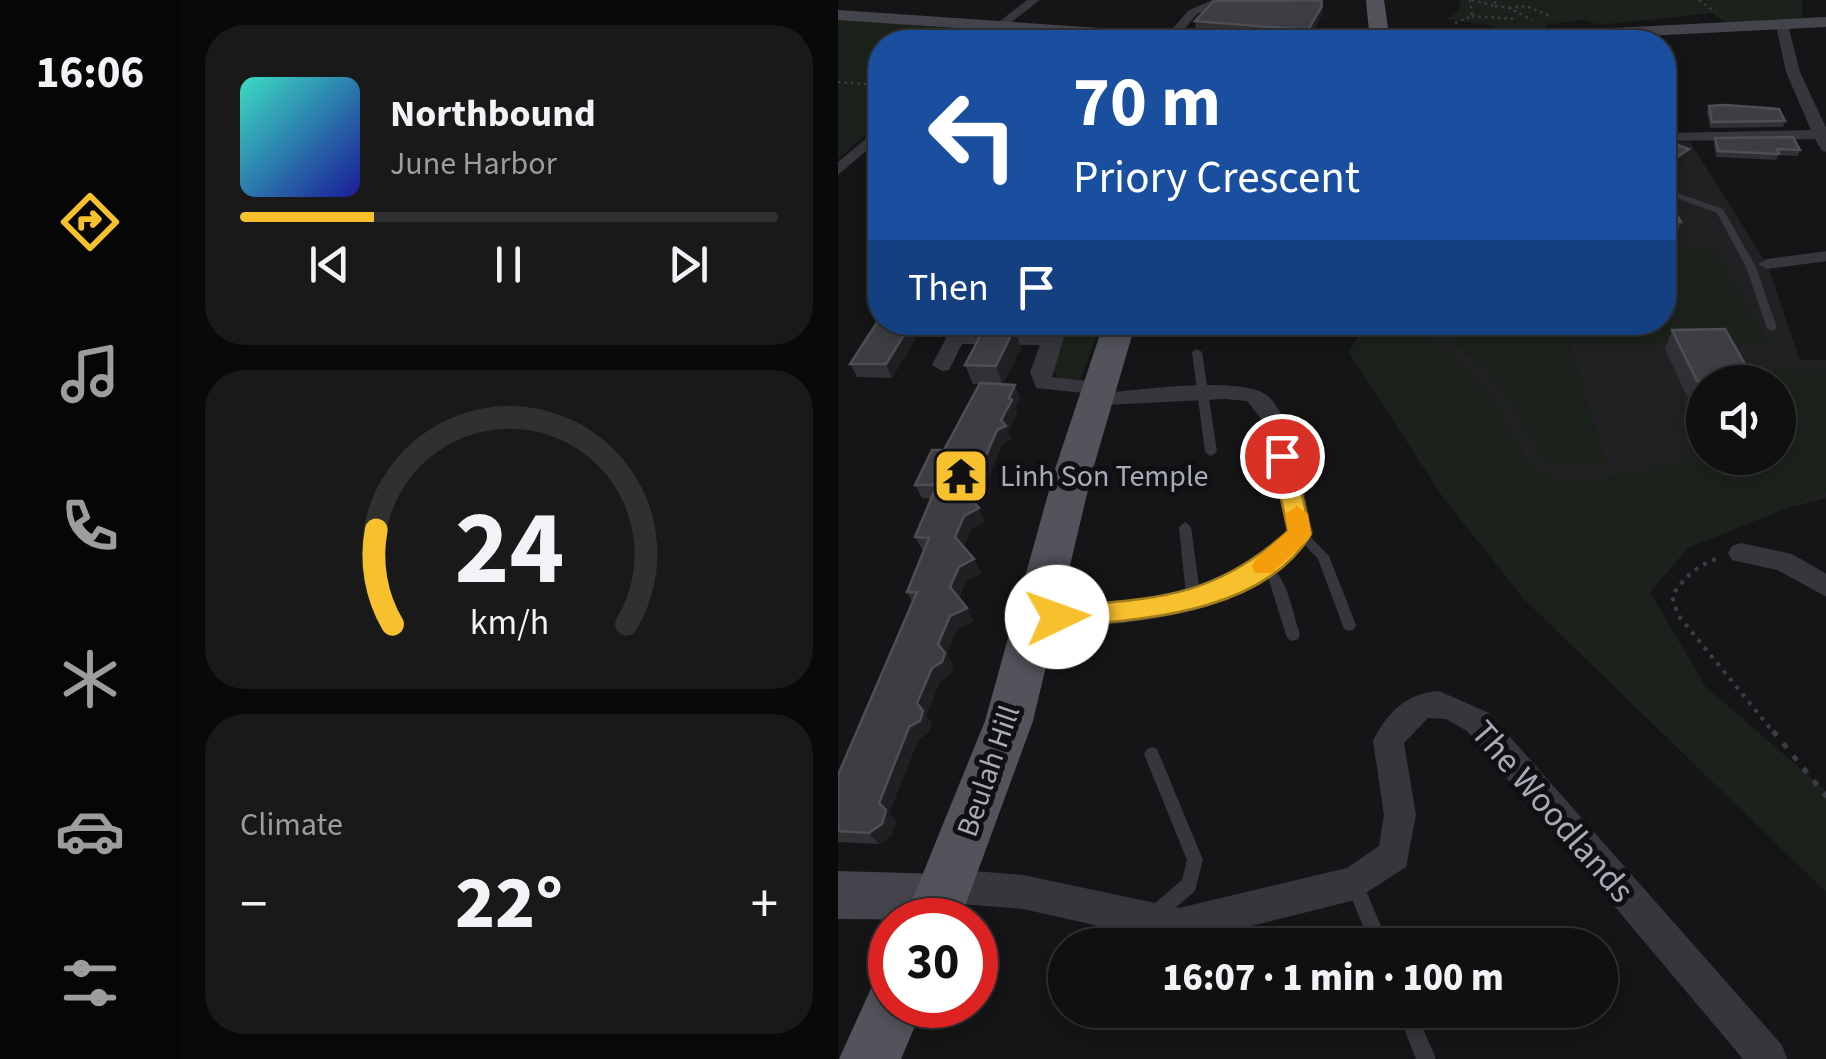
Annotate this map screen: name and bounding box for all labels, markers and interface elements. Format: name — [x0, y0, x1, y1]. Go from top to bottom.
text: 16:06 — [36, 41, 144, 105]
text: 70 m — [1073, 53, 1221, 153]
icon: left — [908, 70, 1038, 200]
text: Northbound — [390, 87, 596, 141]
text: June Harbor — [390, 141, 557, 187]
text: Priory Crescent — [1073, 146, 1360, 210]
icon: directions — [55, 187, 125, 257]
icon: previous — [302, 237, 357, 292]
icon: pause — [481, 237, 536, 292]
icon: next — [661, 237, 716, 292]
icon: arrive — [1009, 260, 1064, 315]
text: Then — [908, 261, 989, 315]
icon: music — [55, 339, 125, 409]
map controls — [1686, 365, 1796, 475]
button: sound — [1686, 365, 1796, 475]
pin — [1240, 414, 1325, 499]
icon: arrive — [1255, 429, 1310, 484]
temple icon: Linh Son Temple — [931, 446, 991, 506]
place label: Linh Son Temple — [1000, 455, 1208, 498]
text: 24 — [454, 476, 564, 624]
icon: phone — [55, 491, 125, 561]
position arrow — [1005, 565, 1109, 669]
text: km/h — [469, 597, 549, 648]
icon: climate — [55, 644, 125, 714]
street label: Beulah Hill — [946, 700, 1031, 843]
street label: The Woodlands — [1459, 710, 1646, 914]
icon: car — [55, 796, 125, 866]
text: Climate — [240, 802, 343, 848]
text: 22° — [455, 850, 563, 957]
text: − — [240, 866, 267, 944]
text: + — [751, 866, 778, 944]
speed limit sign: 30 — [868, 898, 998, 1028]
icon: filters — [55, 948, 125, 1018]
text: 16:07 · 1 min · 100 m — [1162, 951, 1504, 1005]

